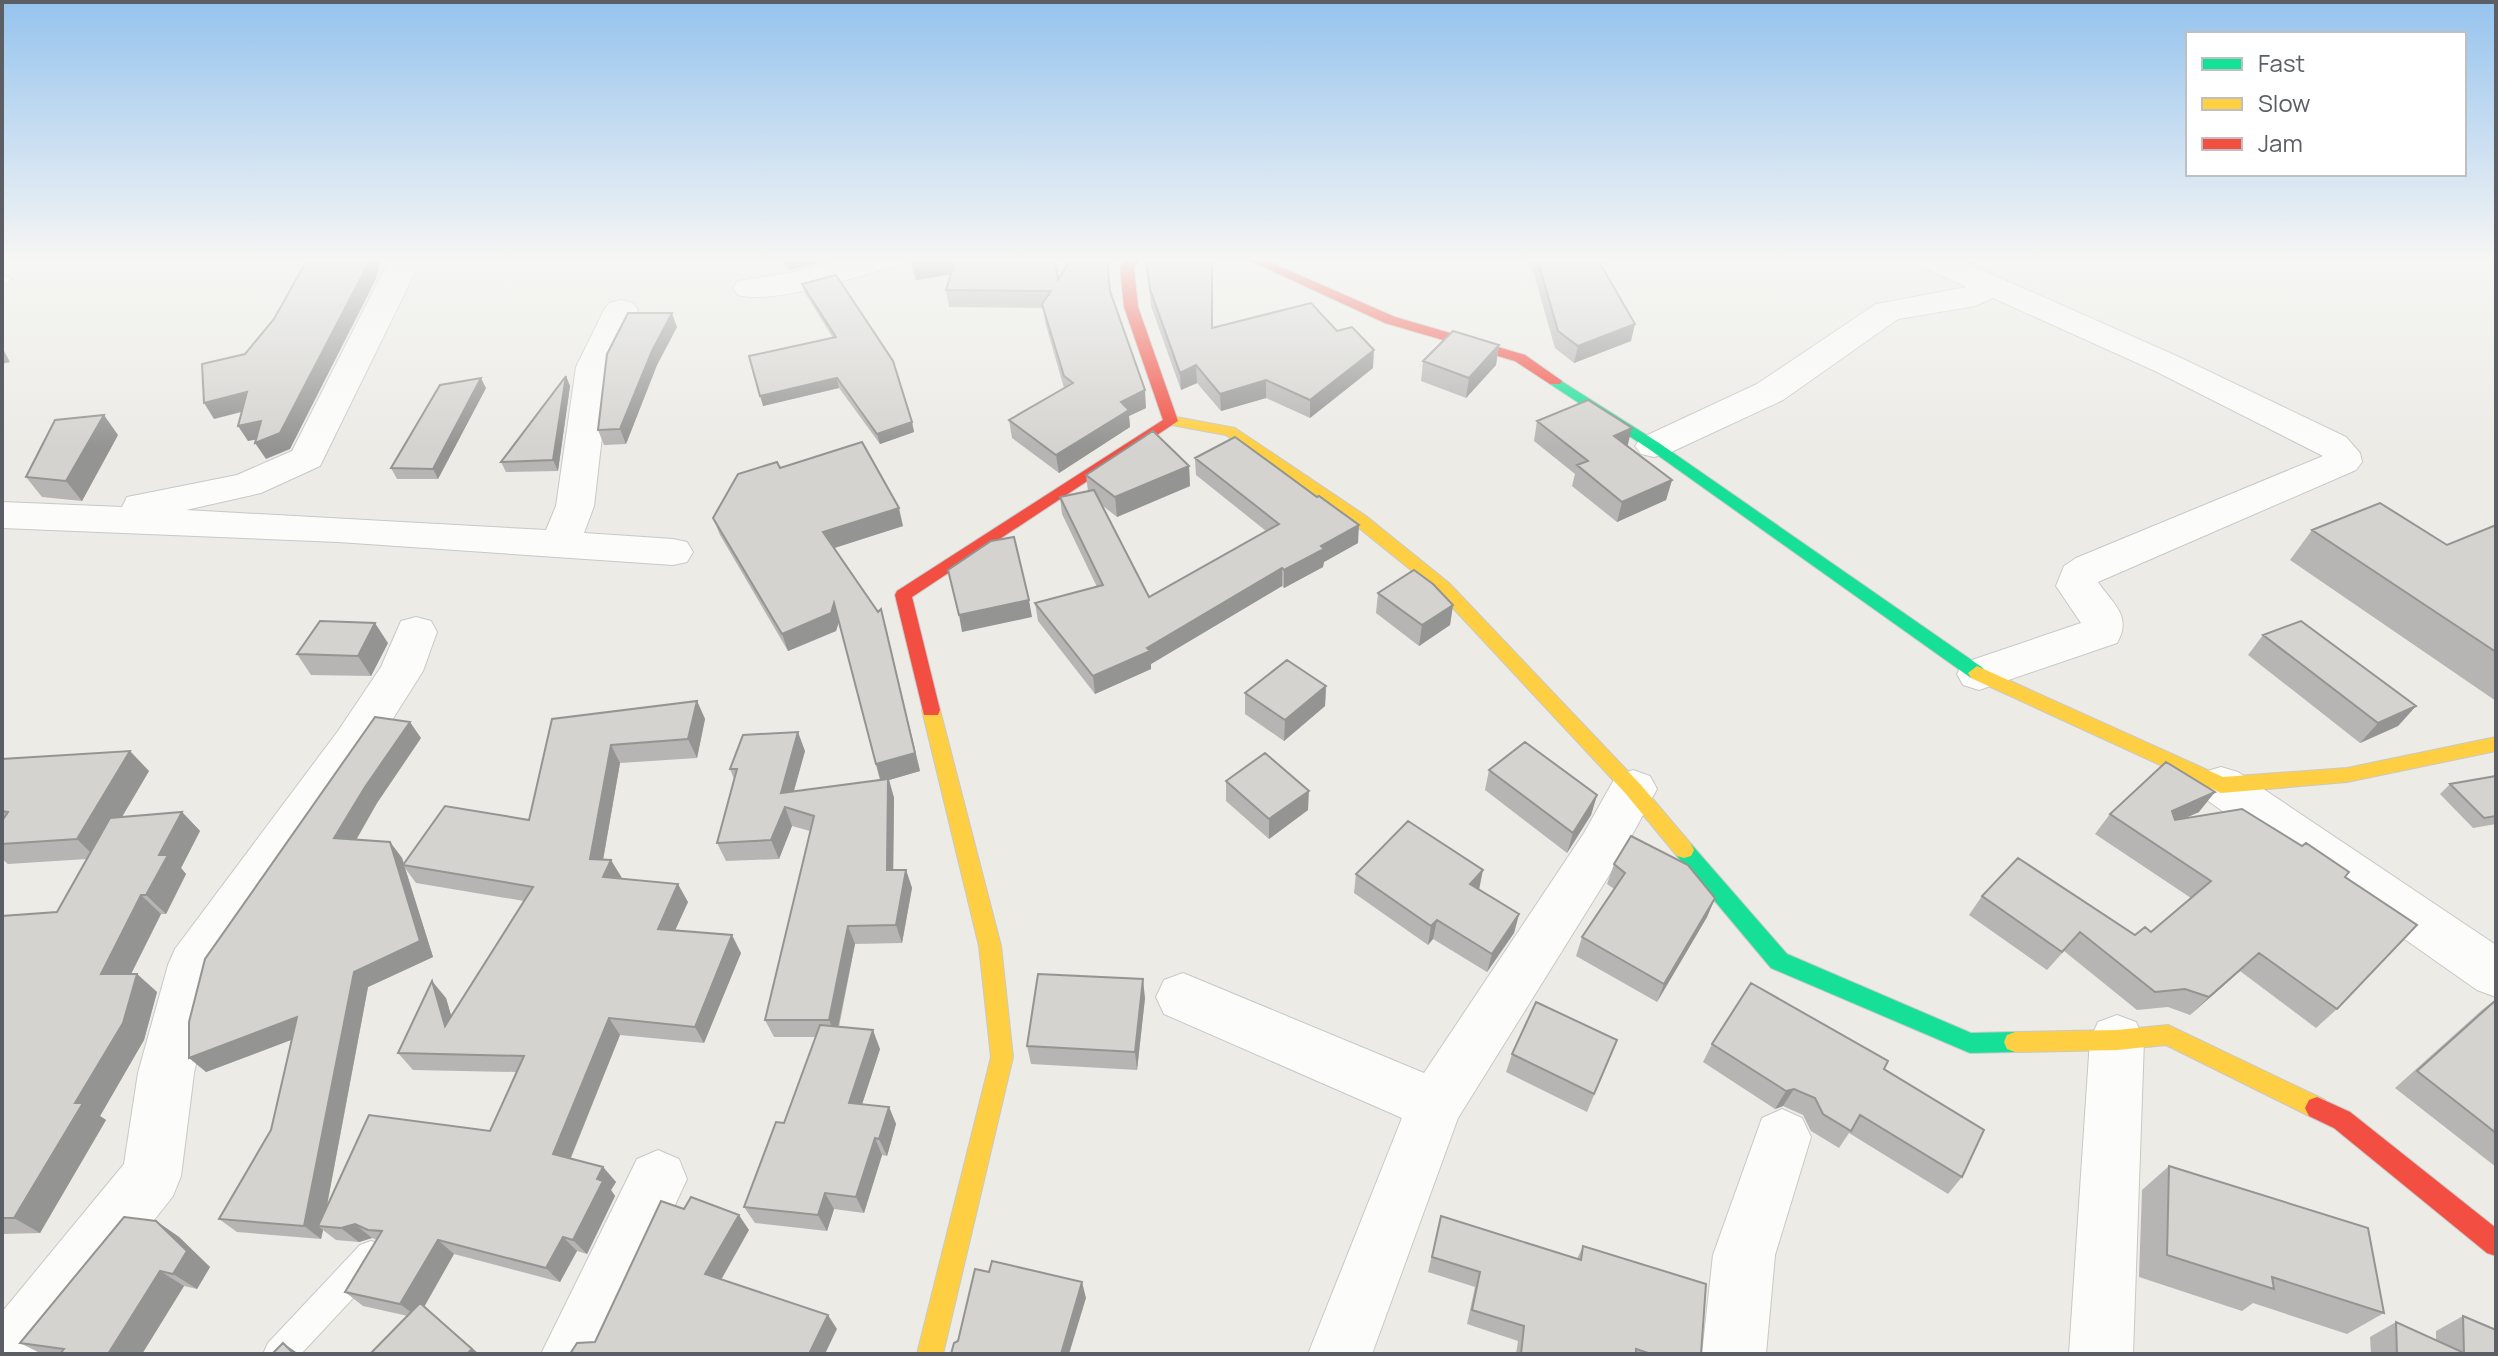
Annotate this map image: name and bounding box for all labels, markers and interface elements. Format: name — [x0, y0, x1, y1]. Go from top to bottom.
legend — [2186, 32, 2466, 176]
text: Fast — [2258, 46, 2305, 79]
text: Slow — [2258, 86, 2311, 119]
text: Jam — [2258, 126, 2303, 159]

